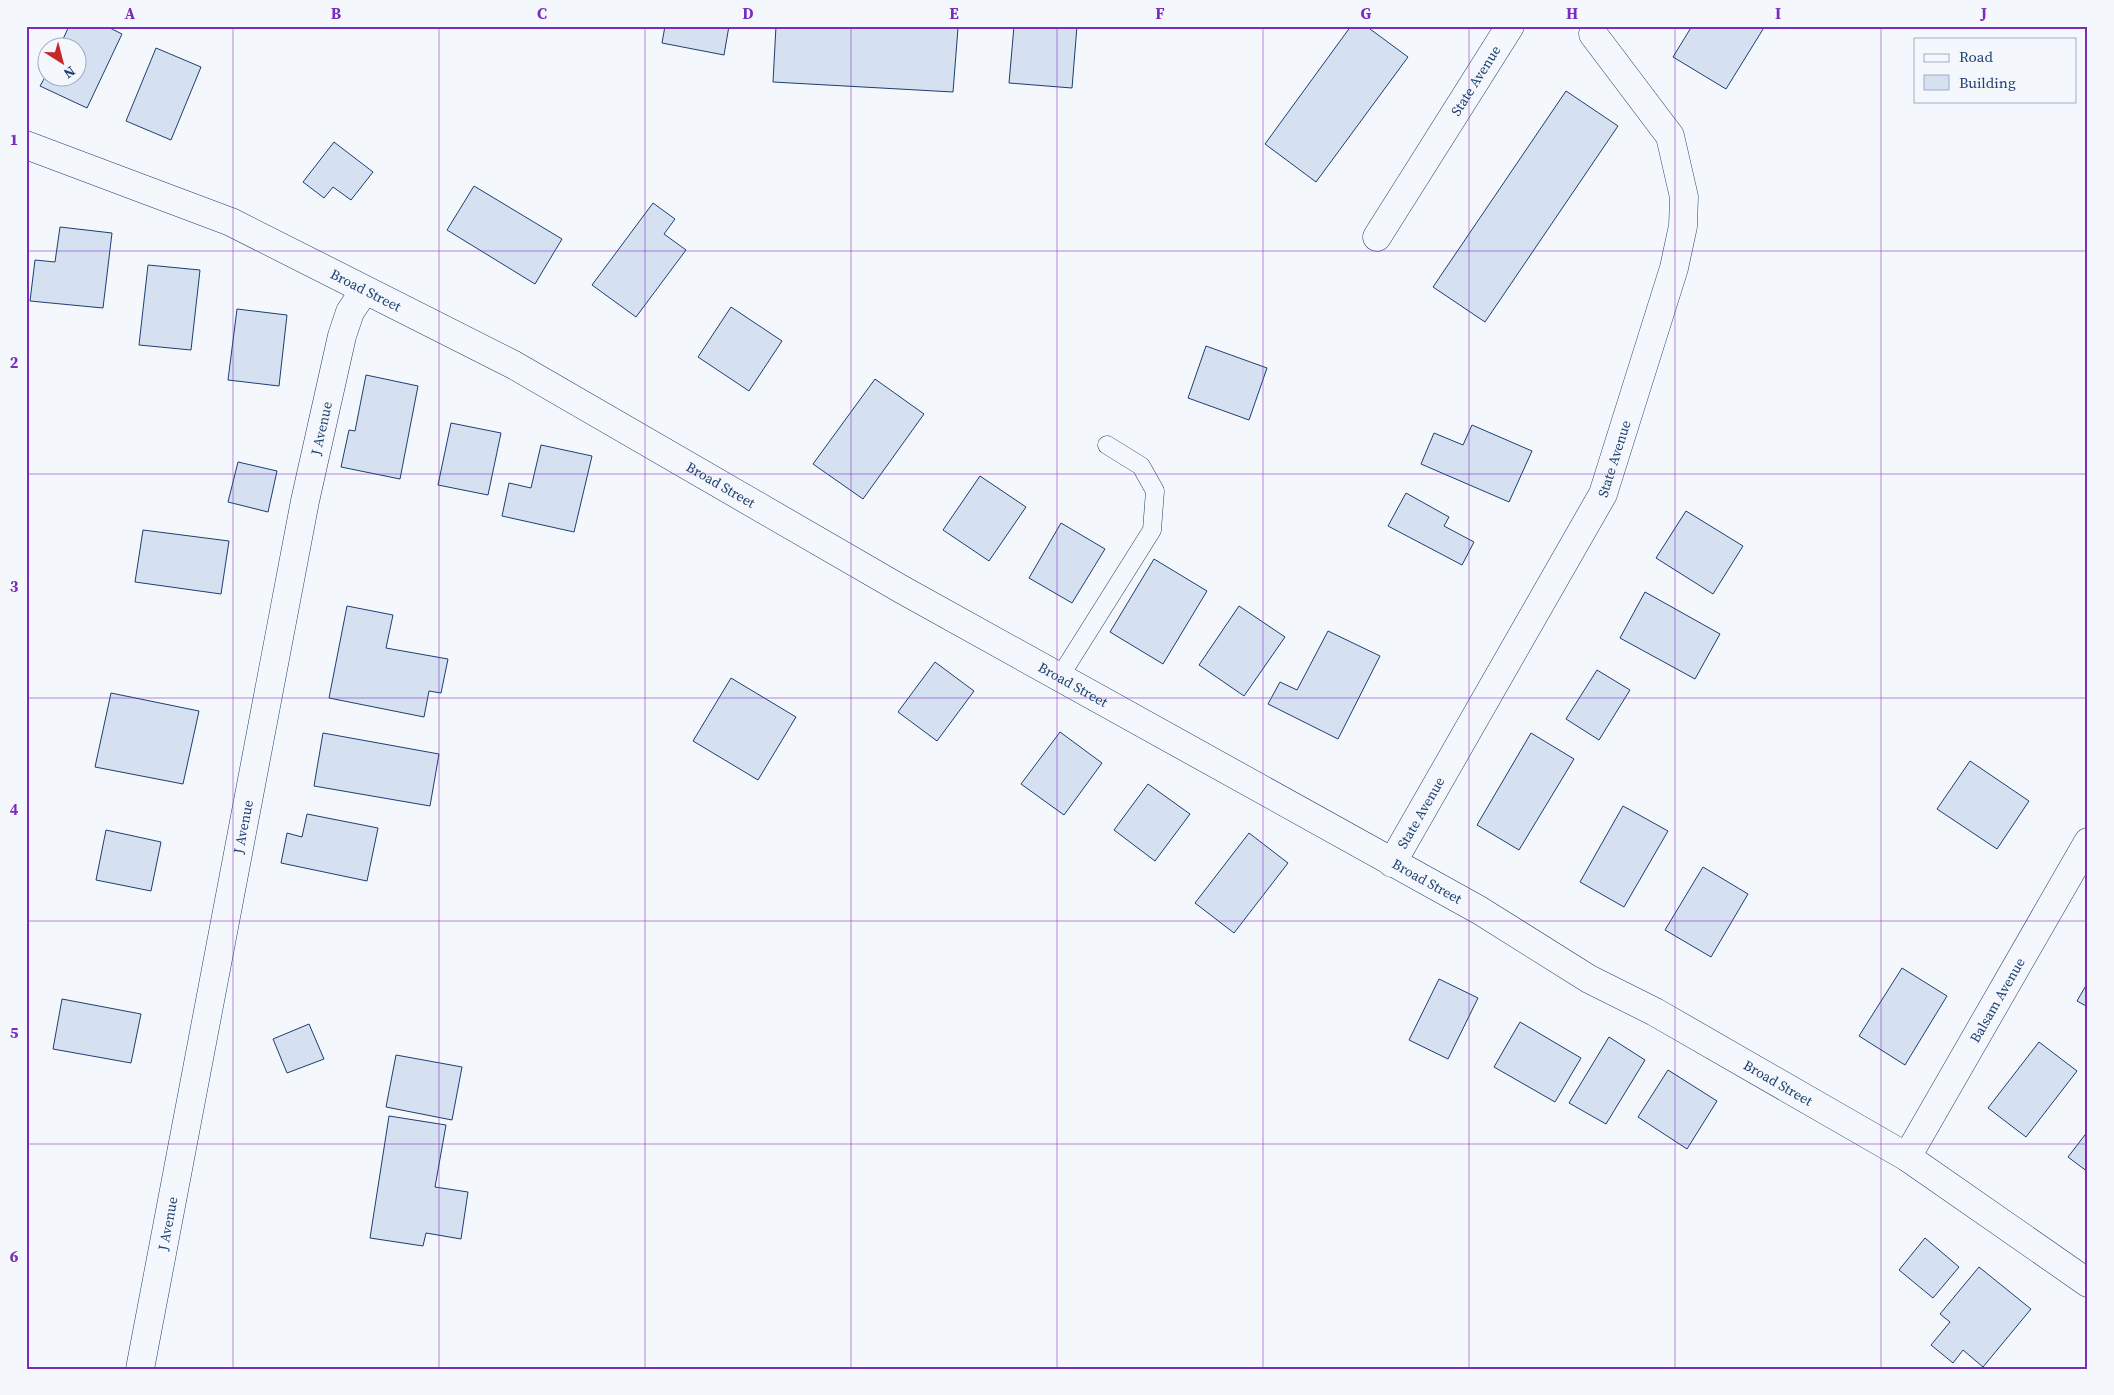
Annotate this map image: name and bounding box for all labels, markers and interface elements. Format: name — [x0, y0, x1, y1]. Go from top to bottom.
text: A — [125, 2, 136, 24]
text: B — [331, 2, 342, 24]
text: C — [537, 2, 547, 24]
text: D — [742, 2, 754, 24]
text: E — [949, 2, 959, 24]
text: F — [1155, 2, 1165, 24]
text: G — [1361, 2, 1372, 24]
text: H — [1566, 2, 1578, 24]
text: I — [1775, 2, 1781, 24]
text: J — [1980, 2, 1987, 24]
north arrow — [38, 38, 88, 88]
legend — [1914, 38, 2076, 102]
street label: State Avenue — [1446, 41, 1505, 120]
text: Road — [1959, 46, 1993, 67]
text: N — [60, 61, 80, 84]
text: Building — [1959, 72, 2016, 93]
text: 1 — [10, 128, 18, 150]
street label: Broad Street — [327, 264, 405, 317]
text: 2 — [10, 351, 19, 373]
street label: J Avenue — [305, 400, 337, 458]
street label: State Avenue — [1593, 418, 1636, 500]
street label: Broad Street — [683, 457, 759, 513]
text: 3 — [10, 575, 19, 597]
street label: Broad Street — [1035, 657, 1112, 712]
street label: State Avenue — [1392, 773, 1449, 852]
text: 4 — [10, 798, 19, 820]
street label: J Avenue — [228, 798, 258, 856]
street label: Broad Street — [1389, 854, 1466, 909]
street label: Balsam Avenue — [1965, 954, 2030, 1046]
text: 5 — [10, 1021, 19, 1043]
street label: Broad Street — [1740, 1055, 1817, 1111]
street label: J Avenue — [153, 1195, 183, 1253]
text: 6 — [10, 1245, 19, 1267]

